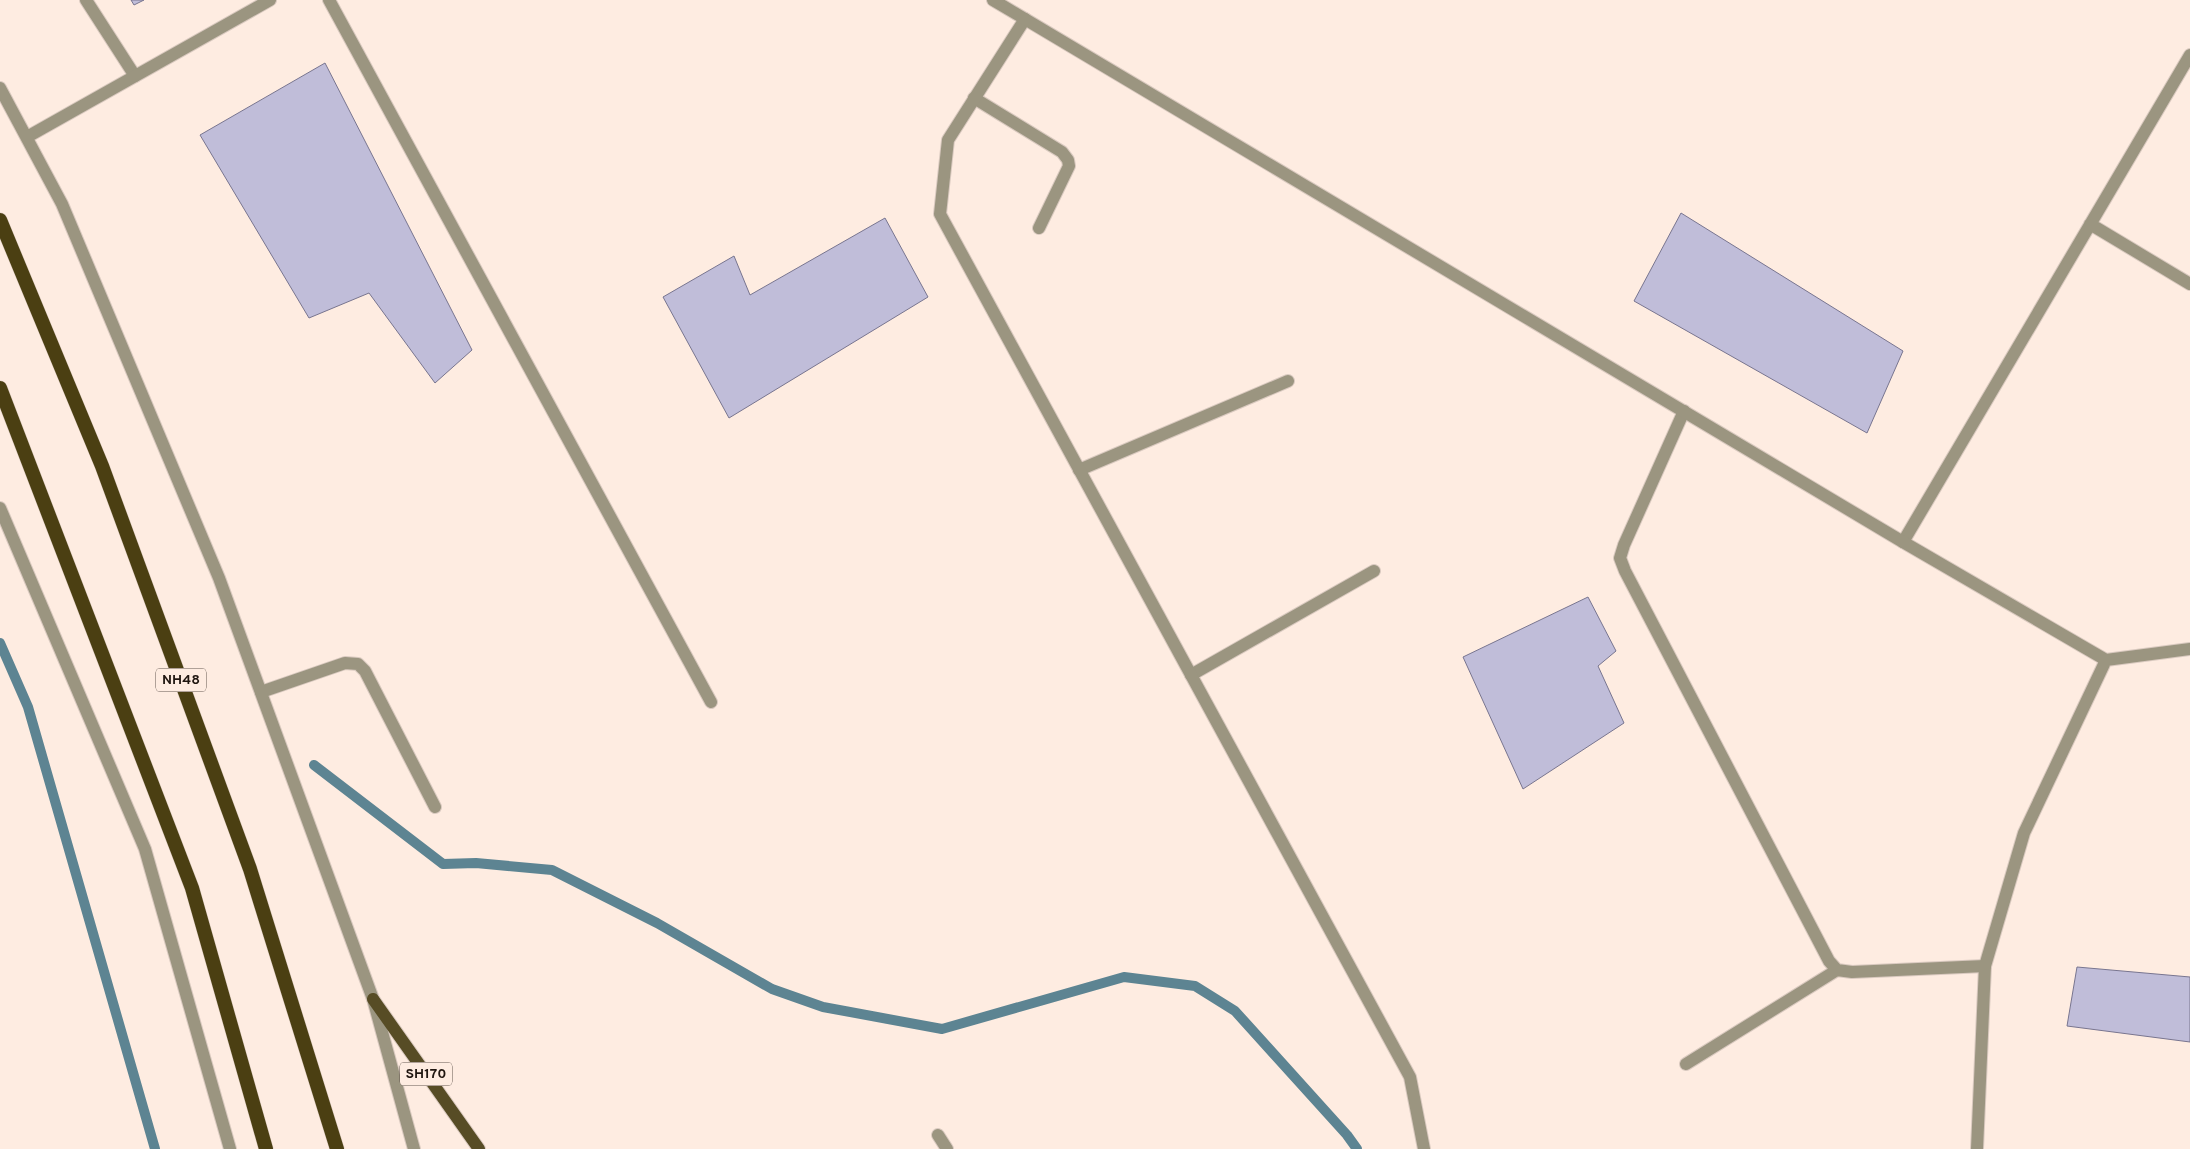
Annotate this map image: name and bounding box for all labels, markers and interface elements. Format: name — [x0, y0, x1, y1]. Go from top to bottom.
road number: NH48 — [156, 668, 206, 692]
road number: SH170 — [400, 1062, 452, 1086]

